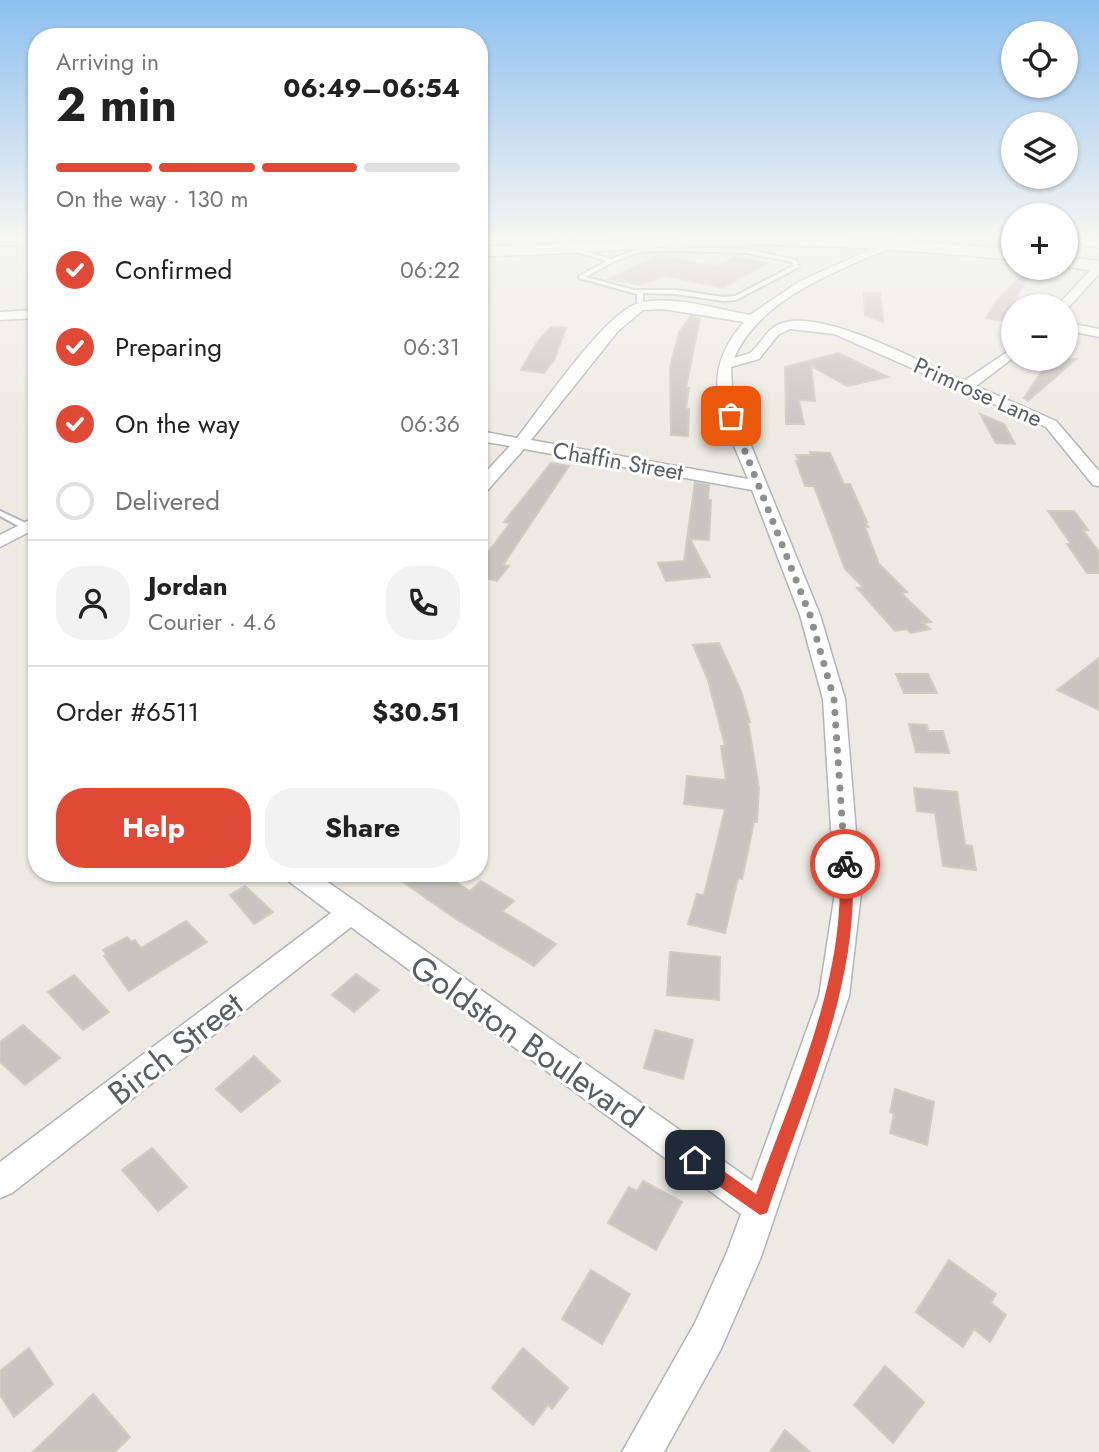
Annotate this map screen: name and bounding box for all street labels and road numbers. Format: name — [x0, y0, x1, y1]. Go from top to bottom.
street label: Primrose Lane — [908, 349, 1048, 436]
street label: Chaffin Street — [550, 433, 686, 489]
street label: Goldston Boulevard — [401, 943, 653, 1139]
street label: Birch Street — [98, 981, 253, 1116]

